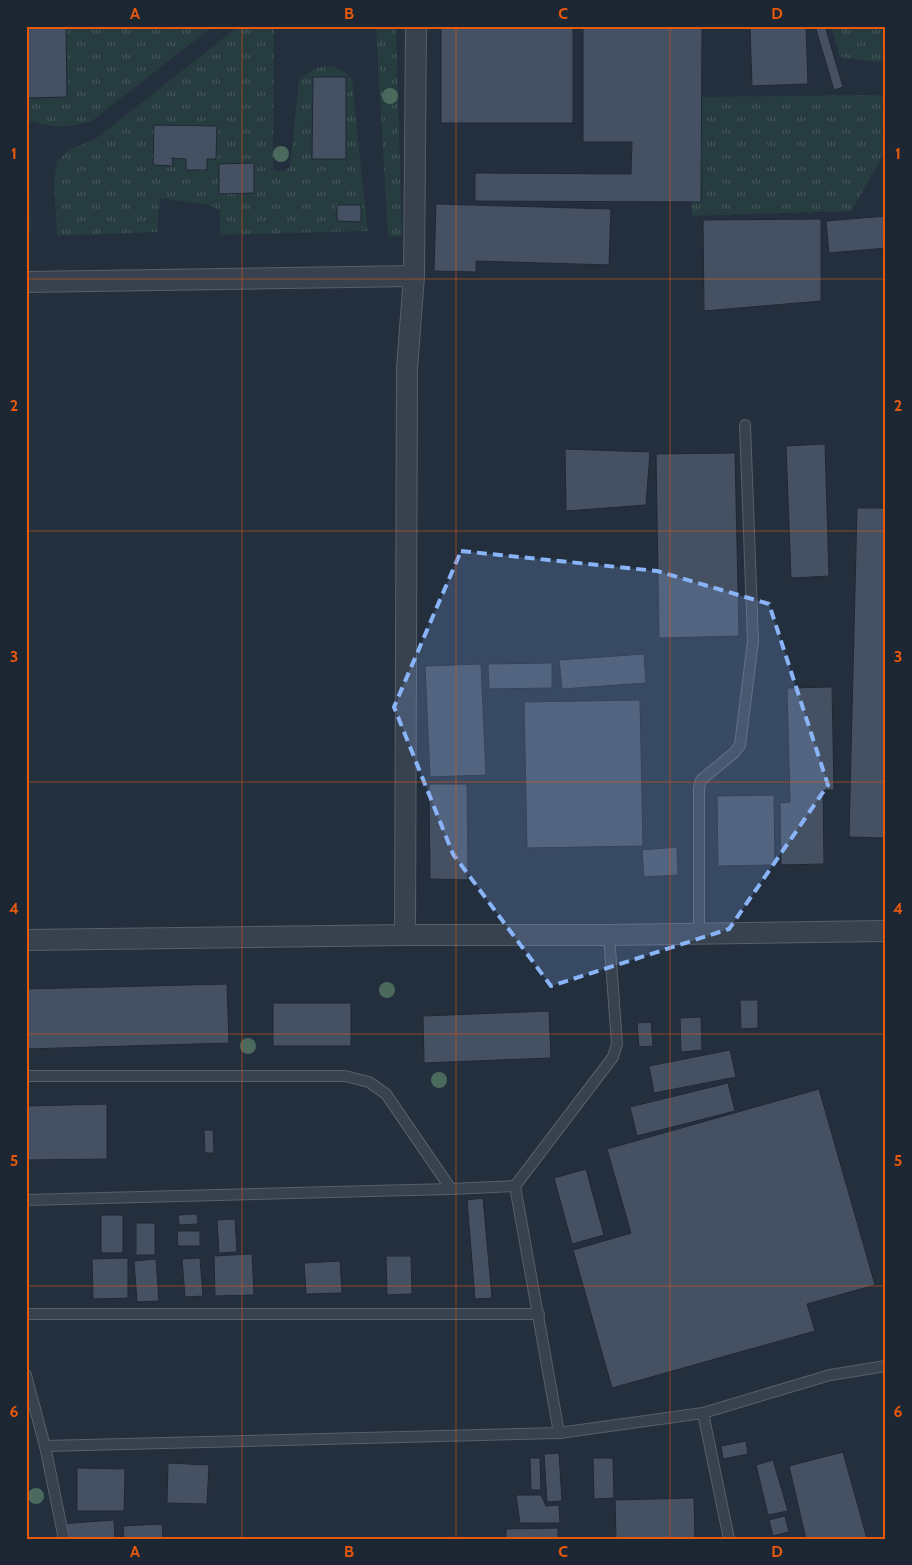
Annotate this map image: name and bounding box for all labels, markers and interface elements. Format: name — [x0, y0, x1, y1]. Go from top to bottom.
text: A — [130, 4, 140, 23]
text: B — [344, 4, 354, 23]
text: C — [558, 4, 568, 23]
text: D — [771, 4, 783, 23]
text: 1 — [11, 144, 17, 163]
text: 1 — [895, 144, 901, 163]
text: 2 — [10, 396, 18, 415]
text: 2 — [894, 396, 902, 415]
text: 3 — [10, 647, 18, 666]
text: 3 — [894, 647, 902, 666]
text: 4 — [9, 899, 19, 918]
text: 4 — [893, 899, 903, 918]
text: 5 — [10, 1151, 18, 1170]
text: 5 — [894, 1151, 902, 1170]
text: 6 — [10, 1402, 19, 1421]
text: 6 — [894, 1402, 903, 1421]
text: A — [130, 1542, 140, 1561]
text: B — [344, 1542, 354, 1561]
text: C — [558, 1542, 568, 1561]
text: D — [771, 1542, 783, 1561]

